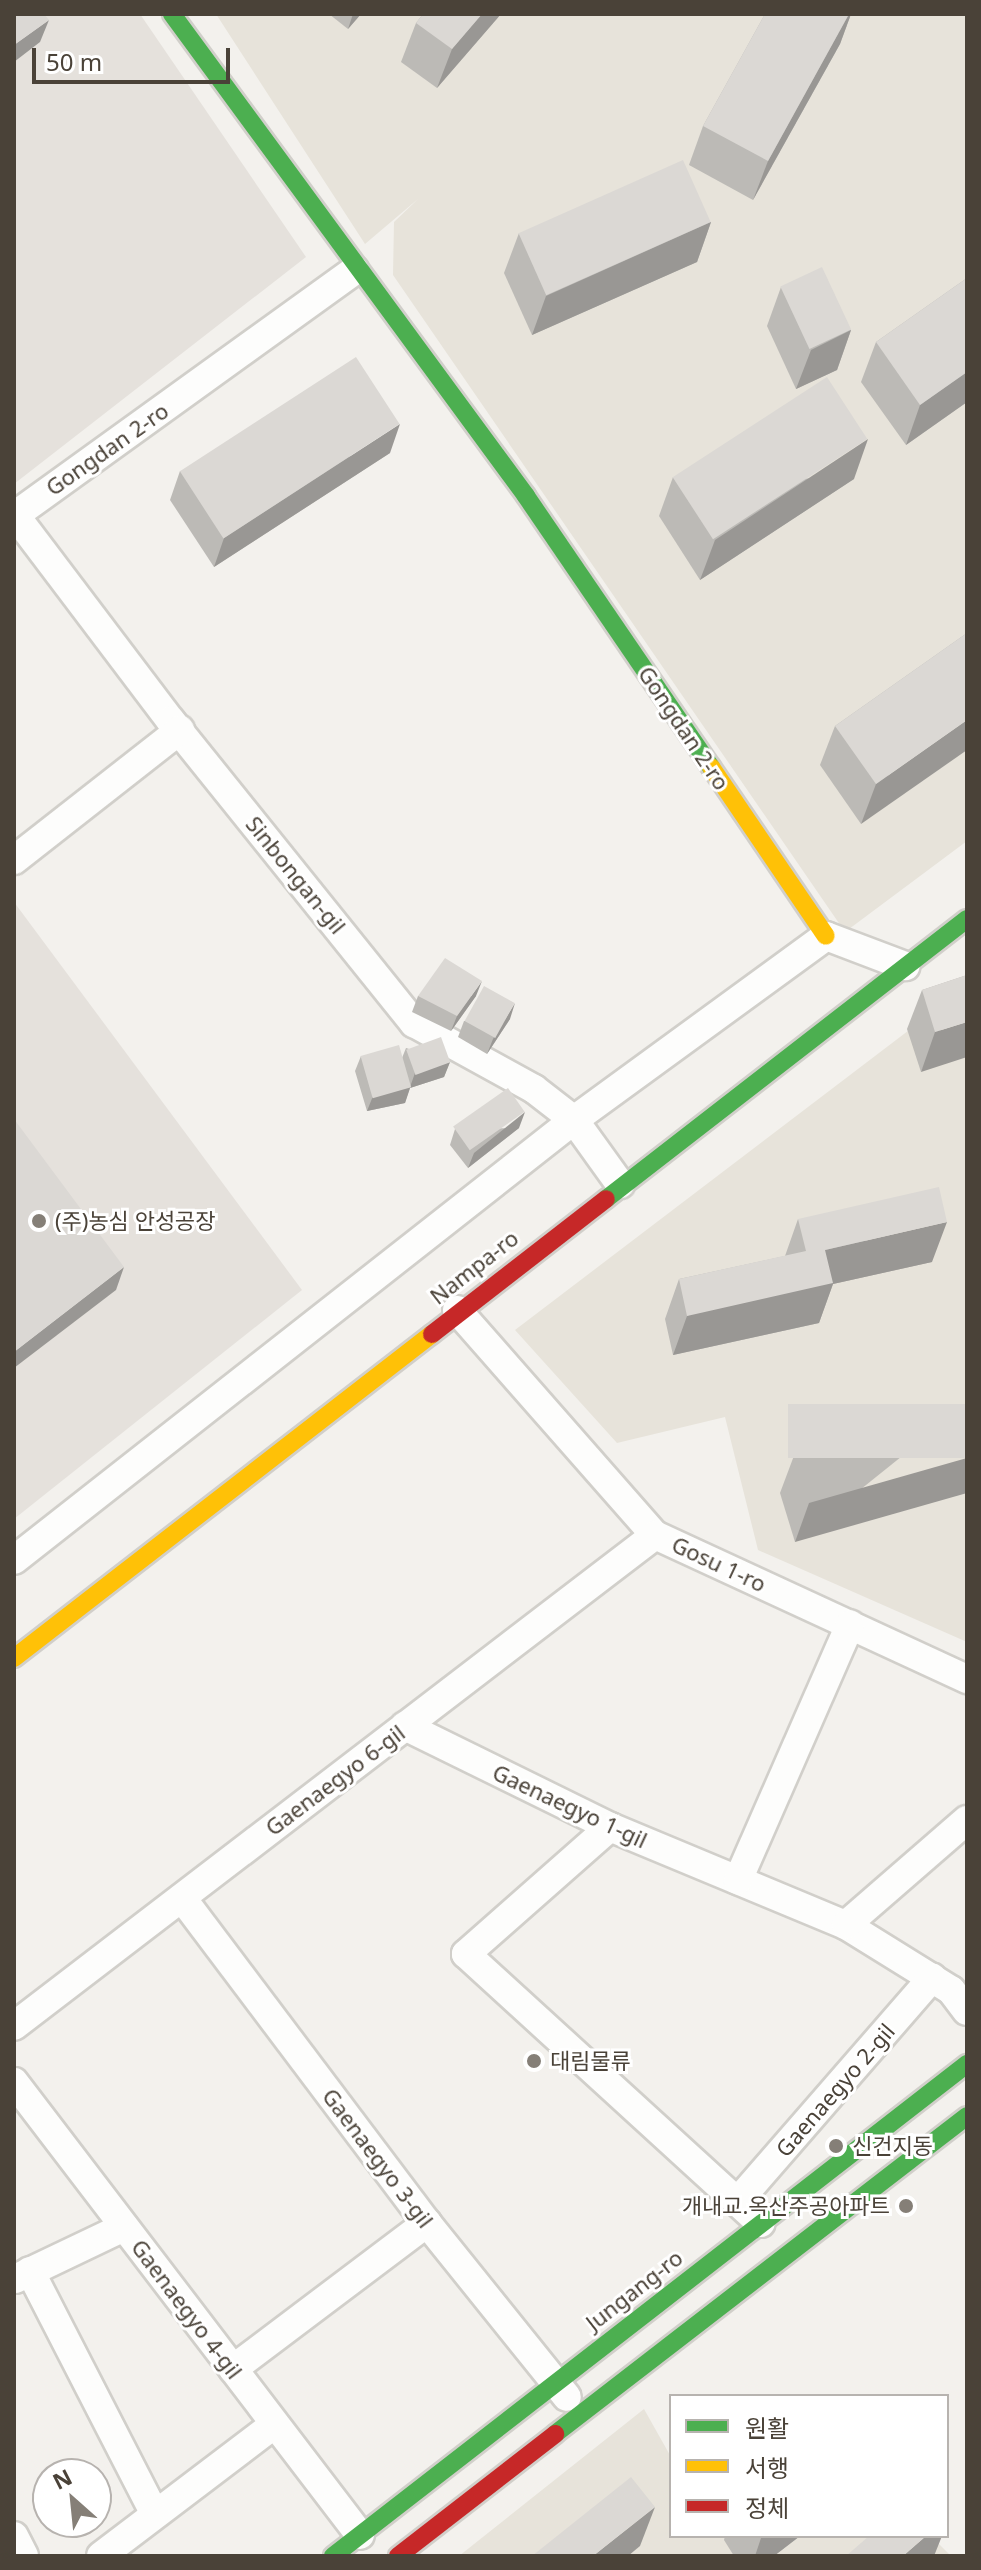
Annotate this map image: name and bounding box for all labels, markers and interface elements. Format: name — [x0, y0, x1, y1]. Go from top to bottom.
scale bar — [36, 32, 234, 82]
text: 50 m — [46, 45, 102, 78]
street label: Gongdan 2-ro — [41, 397, 173, 501]
street label: Gongdan 2-ro — [633, 661, 735, 795]
street label: Sinbongan-gil — [241, 811, 351, 939]
place label: (주)농심 안성공장 — [55, 1208, 216, 1234]
marker: (주)농심 안성공장 — [30, 1212, 48, 1230]
street label: Nampa-ro — [425, 1224, 523, 1310]
street label: Gosu 1-ro — [668, 1531, 770, 1597]
street label: Gaenaegyo 6-gil — [260, 1719, 410, 1841]
street label: Gaenaegyo 1-gil — [489, 1759, 651, 1853]
street label: Gaenaegyo 2-gil — [770, 2018, 900, 2162]
place label: 대림물류 — [550, 2048, 631, 2074]
marker: 대림물류 — [525, 2052, 543, 2070]
street label: Gaenaegyo 3-gil — [317, 2083, 439, 2233]
place label: 신건지동 — [852, 2133, 933, 2159]
marker: 신건지동 — [827, 2137, 845, 2155]
place label: 개내교.옥산주공아파트 — [682, 2193, 890, 2219]
marker: 개내교.옥산주공아파트 — [897, 2197, 915, 2215]
street label: Gaenaegyo 4-gil — [126, 2234, 248, 2384]
street label: Jungang-ro — [580, 2244, 688, 2336]
legend — [669, 2394, 949, 2538]
text: 원활 — [745, 2411, 789, 2444]
text: 서행 — [745, 2451, 789, 2484]
north arrow — [32, 2458, 112, 2538]
text: N — [47, 2461, 77, 2496]
text: 정체 — [745, 2491, 789, 2524]

